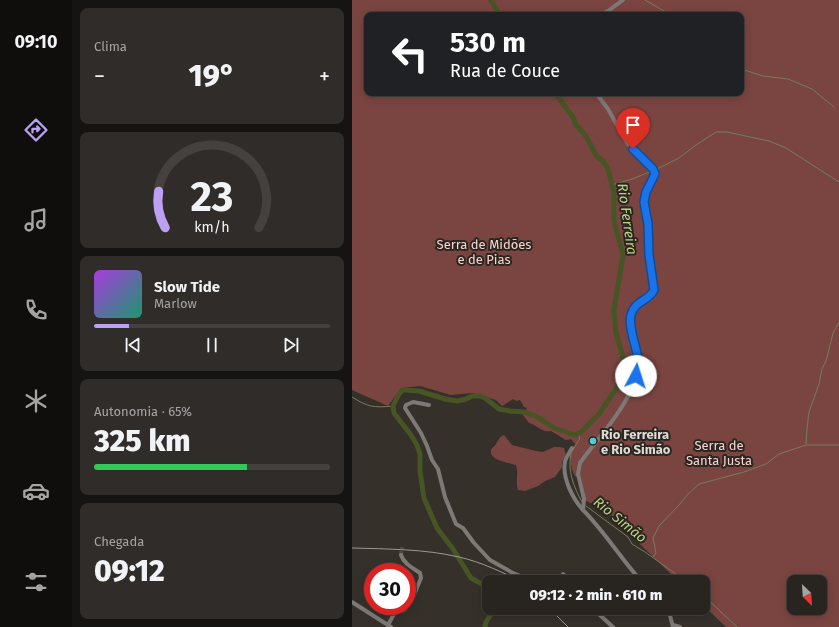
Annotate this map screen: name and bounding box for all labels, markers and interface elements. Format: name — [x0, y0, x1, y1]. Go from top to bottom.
text: 530 m — [450, 26, 526, 59]
icon: left — [384, 28, 436, 80]
text: 09:10 — [14, 31, 58, 53]
text: Clima — [94, 39, 127, 54]
text: 19° — [189, 58, 235, 94]
text: Rua de Couce — [450, 60, 560, 82]
text: − — [94, 63, 105, 90]
text: + — [319, 63, 330, 90]
pin — [616, 108, 650, 149]
icon: arrive — [622, 114, 644, 136]
icon: directions — [22, 116, 50, 144]
text: 23 — [191, 171, 233, 221]
water label: Rio Ferreira — [614, 182, 640, 256]
icon: music — [22, 206, 50, 234]
text: km/h — [194, 218, 230, 235]
park label: Serra de Midões e de Pias — [437, 237, 531, 267]
text: Slow Tide — [154, 278, 220, 296]
icon: phone — [22, 296, 50, 324]
text: Marlow — [154, 296, 197, 311]
icon: previous — [122, 334, 144, 356]
icon: pause — [201, 334, 223, 356]
icon: next — [280, 334, 302, 356]
position arrow — [615, 355, 657, 397]
icon: climate — [22, 387, 50, 415]
text: Autonomia · 65% — [94, 404, 192, 419]
text: 325 km — [94, 423, 191, 459]
place label: Rio Ferreira e Rio Simão — [601, 427, 671, 457]
marker: Rio Ferreira e Rio Simão — [588, 436, 598, 446]
park label: Serra de Santa Justa — [686, 438, 752, 468]
icon: car — [22, 477, 50, 505]
water label: Rio Simão — [590, 493, 650, 547]
text: Chegada — [94, 534, 144, 549]
text: 09:12 — [94, 553, 165, 589]
speed limit sign: 30 — [364, 563, 416, 615]
icon: filters — [22, 568, 50, 596]
north arrow — [787, 575, 827, 615]
map controls — [787, 575, 827, 615]
text: 09:12 · 2 min · 610 m — [530, 586, 662, 604]

